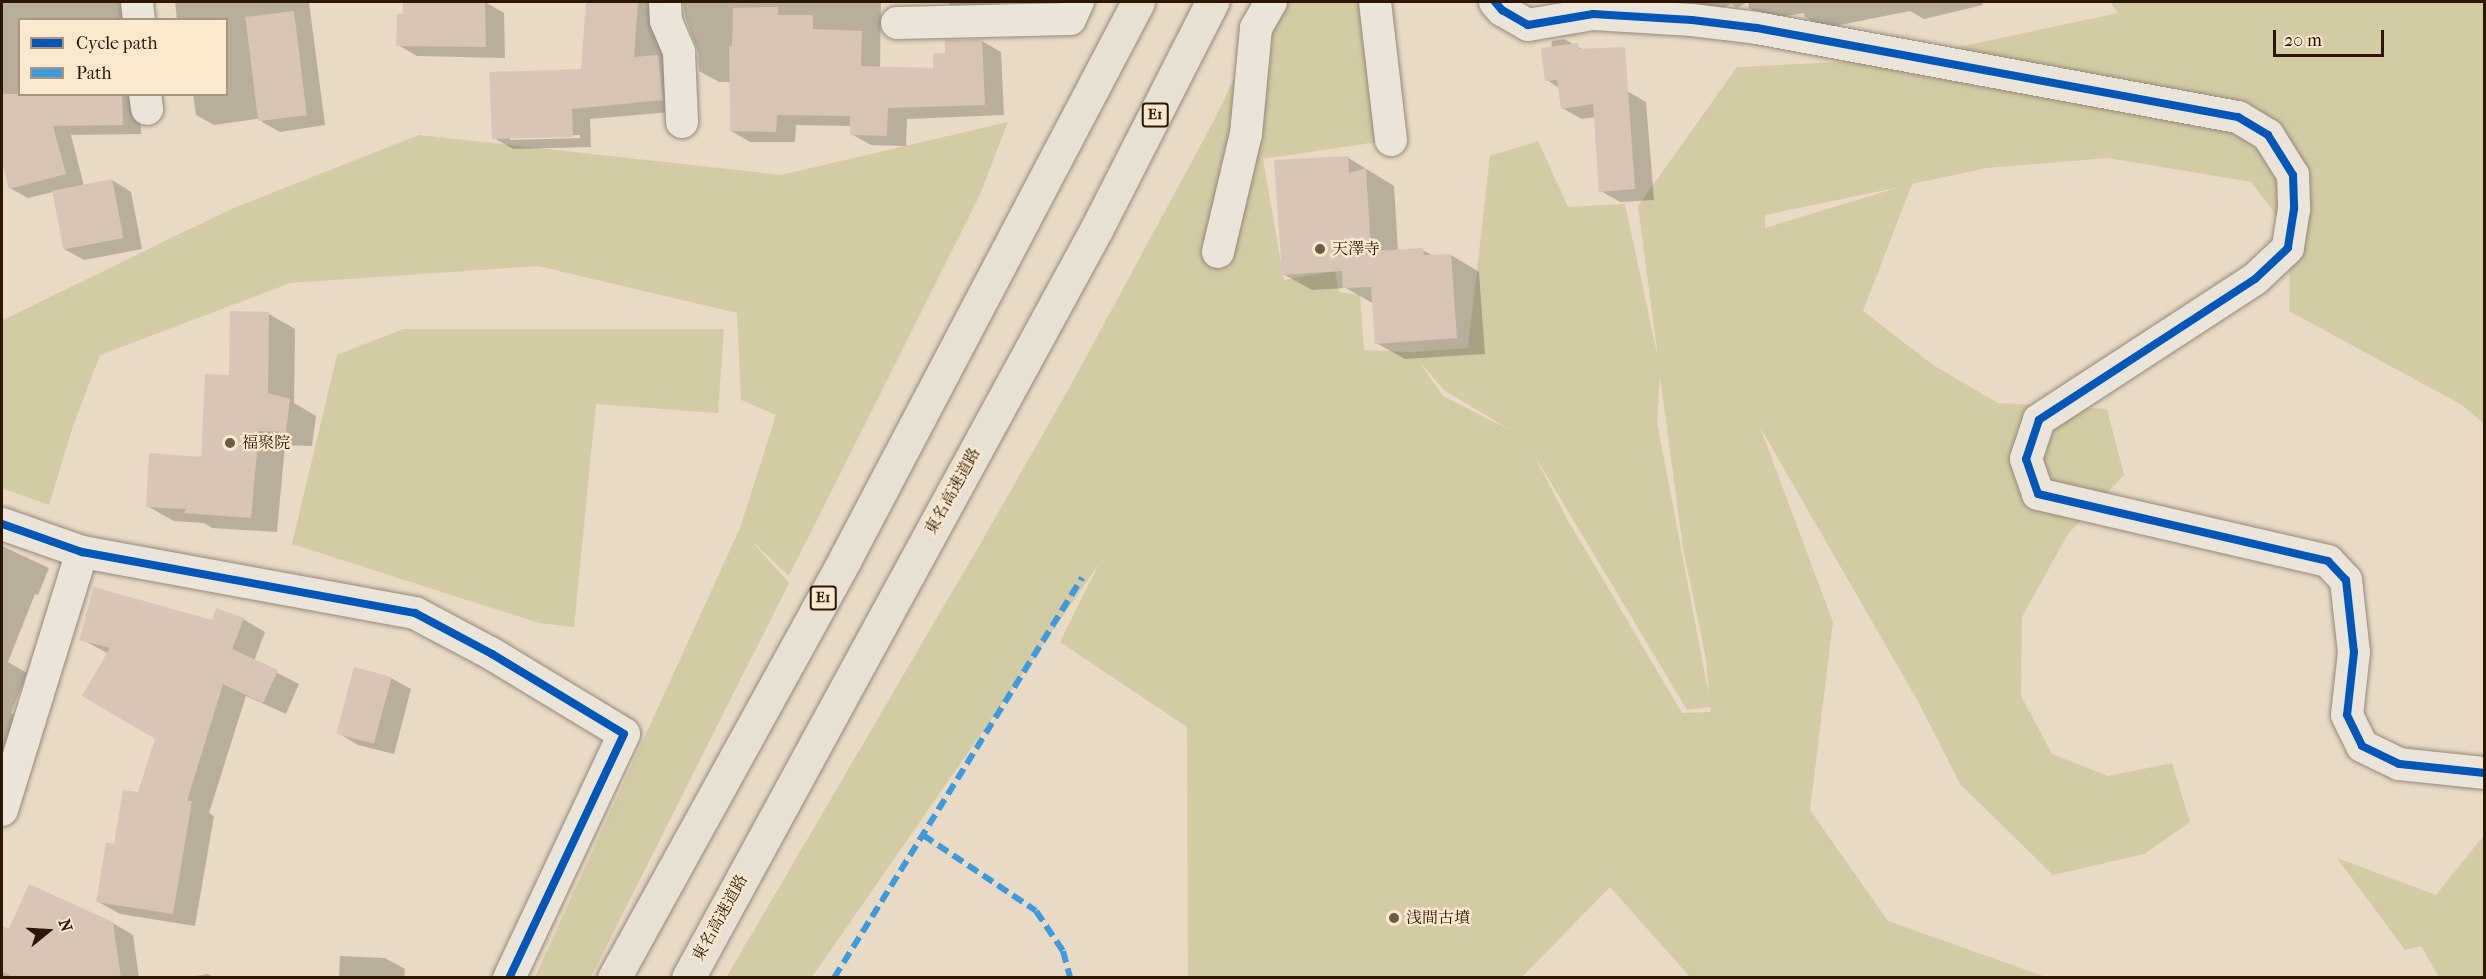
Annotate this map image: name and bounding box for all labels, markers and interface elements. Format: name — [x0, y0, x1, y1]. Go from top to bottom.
legend — [18, 18, 228, 96]
scale bar — [2276, 18, 2387, 56]
text: 20 m — [2284, 30, 2322, 51]
text: Cycle path — [76, 33, 157, 54]
text: Path — [76, 63, 112, 84]
road number: E1 — [1142, 103, 1168, 127]
place label: 天澤寺 — [1332, 239, 1380, 259]
marker: 天澤寺 — [1313, 242, 1327, 256]
place label: 福聚院 — [242, 433, 290, 453]
marker: 福聚院 — [223, 436, 237, 450]
street label: 東名高速道路 — [921, 444, 985, 538]
road number: E1 — [810, 586, 836, 610]
street label: 東名高速道路 — [688, 871, 752, 965]
north arrow — [18, 901, 78, 961]
place label: 浅間古墳 — [1406, 908, 1470, 928]
marker: 浅間古墳 — [1387, 911, 1401, 925]
text: N — [55, 917, 77, 934]

